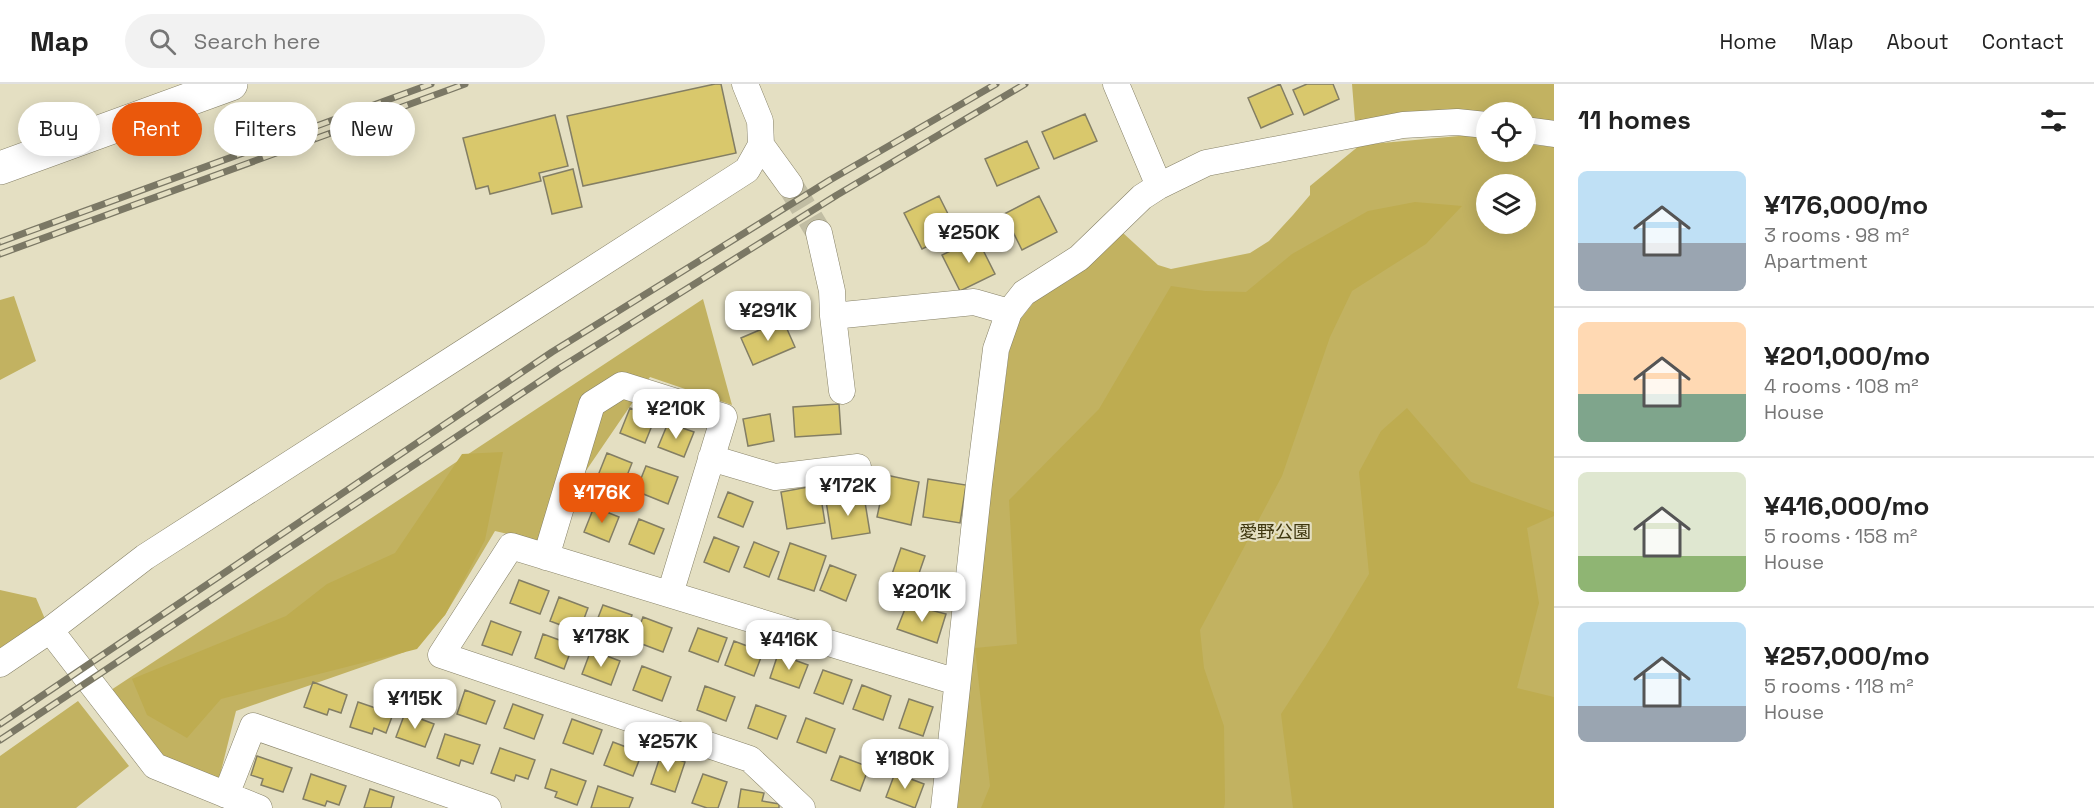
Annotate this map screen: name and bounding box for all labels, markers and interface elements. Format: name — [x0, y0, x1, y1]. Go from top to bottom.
search box — [125, 14, 545, 68]
text: Map — [30, 23, 89, 59]
icon: search — [146, 25, 179, 58]
text: Search here — [194, 27, 321, 55]
text: Home — [1719, 28, 1777, 55]
text: Map — [1810, 28, 1854, 55]
text: About — [1887, 28, 1949, 55]
text: Contact — [1982, 28, 2064, 55]
chip: Buy — [18, 102, 100, 156]
chip: Rent — [112, 102, 202, 156]
chip: Filters — [214, 102, 318, 156]
chip: New — [330, 102, 415, 156]
map controls — [1476, 102, 1536, 234]
button: locate — [1476, 102, 1536, 162]
text: 11 homes — [1578, 103, 1691, 137]
icon: filters — [2037, 104, 2070, 137]
button: layers — [1476, 174, 1536, 234]
text: ¥176,000/mo — [1764, 188, 1928, 222]
icon: home — [1626, 195, 1698, 267]
pin: ¥250K — [927, 213, 1011, 264]
text: ¥250K — [938, 219, 1000, 245]
text: 3 rooms · 98 m² — [1764, 222, 1909, 248]
text: Apartment — [1764, 248, 1868, 274]
pin: ¥291K — [726, 291, 810, 342]
text: ¥291K — [739, 297, 797, 323]
text: ¥201,000/mo — [1764, 339, 1930, 373]
icon: home — [1626, 346, 1698, 418]
text: 4 rooms · 108 m² — [1764, 373, 1919, 399]
pin: ¥210K — [634, 389, 718, 440]
text: ¥210K — [647, 395, 705, 421]
text: House — [1764, 399, 1824, 425]
pin: ¥172K — [806, 466, 890, 517]
text: ¥172K — [820, 472, 876, 498]
pin: ¥176K — [560, 473, 644, 524]
text: ¥176K — [573, 479, 631, 505]
text: ¥416,000/mo — [1764, 489, 1930, 523]
icon: home — [1626, 496, 1698, 568]
park label: 愛野公園 — [1239, 520, 1311, 543]
text: 5 rooms · 158 m² — [1764, 523, 1917, 549]
text: House — [1764, 549, 1824, 575]
pin: ¥201K — [880, 572, 964, 623]
text: ¥201K — [893, 578, 951, 604]
pin: ¥178K — [559, 617, 643, 668]
pin: ¥416K — [747, 620, 831, 671]
text: ¥178K — [572, 623, 630, 649]
text: ¥416K — [760, 626, 818, 652]
text: ¥257,000/mo — [1764, 639, 1930, 673]
icon: home — [1626, 646, 1698, 718]
text: 5 rooms · 118 m² — [1764, 673, 1914, 699]
pin: ¥115K — [373, 679, 457, 730]
text: ¥115K — [388, 685, 443, 711]
text: House — [1764, 699, 1824, 725]
pin: ¥257K — [626, 722, 710, 773]
text: ¥257K — [638, 728, 698, 754]
pin: ¥180K — [863, 739, 947, 790]
text: ¥180K — [876, 745, 934, 771]

